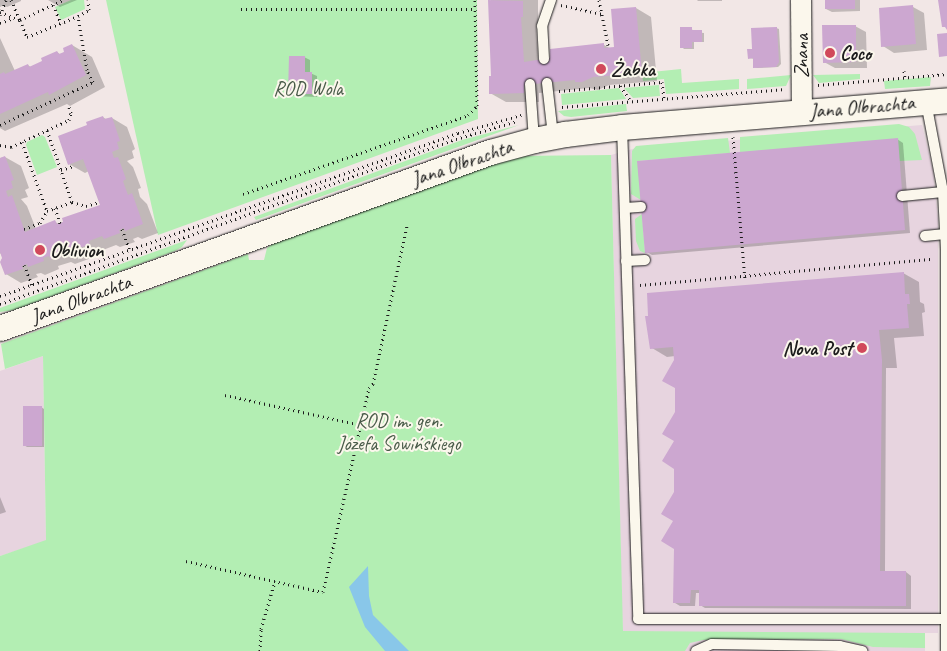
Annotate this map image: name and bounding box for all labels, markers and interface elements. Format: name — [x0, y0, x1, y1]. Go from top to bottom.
street label: Znana — [789, 34, 813, 78]
place label: Coco — [840, 41, 871, 65]
marker: Coco — [824, 47, 836, 59]
place label: Żabka — [611, 57, 655, 81]
marker: Żabka — [595, 63, 607, 75]
park label: ROD Wola — [273, 76, 343, 100]
street label: Jana Olbrachta — [808, 90, 916, 124]
street label: Jana Olbrachta — [408, 134, 516, 192]
place label: Oblivion — [50, 238, 103, 262]
marker: Oblivion — [34, 244, 46, 256]
street label: Jana Olbrachta — [27, 270, 135, 328]
place label: Nova Post — [783, 336, 852, 360]
marker: Nova Post — [856, 342, 868, 354]
park label: ROD im. gen. Józefa Sowińskiego — [338, 409, 460, 456]

